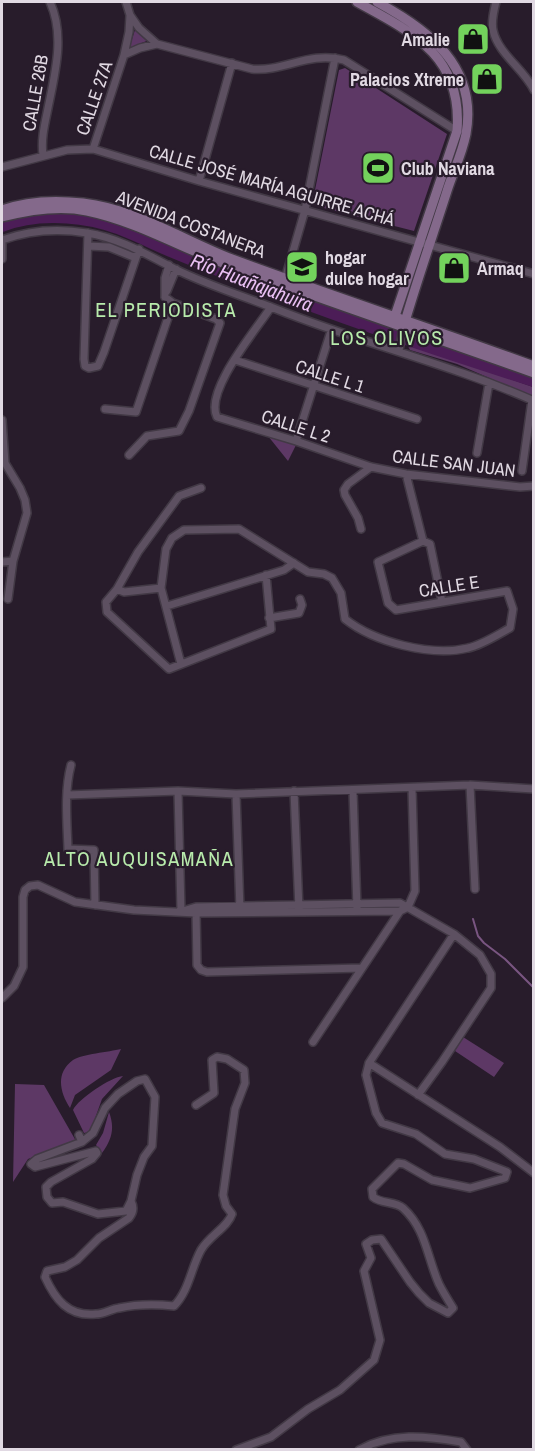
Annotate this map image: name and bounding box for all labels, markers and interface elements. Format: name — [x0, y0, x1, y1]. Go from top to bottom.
shop icon: Amalie — [455, 21, 491, 57]
place label: Amalie — [402, 27, 450, 52]
street label: CALLE 26B — [16, 53, 54, 133]
street label: CALLE 27A — [70, 57, 118, 139]
shop icon: Palacios Xtreme — [469, 61, 505, 97]
place label: Palacios Xtreme — [350, 67, 464, 92]
street label: CALLE JOSÉ MARÍA AGUIRRE ACHÁ — [146, 138, 398, 232]
sports icon: Club Naviana — [360, 150, 396, 186]
place label: Club Naviana — [401, 156, 495, 181]
street label: AVENIDA COSTANERA — [112, 184, 269, 264]
place label: hogar dulce hogar — [325, 245, 409, 291]
water label: Río Huañajahuira — [187, 246, 317, 318]
school or university icon: hogar dulce hogar — [284, 249, 320, 285]
shop icon: Armaq — [436, 250, 472, 286]
place label: Armaq — [477, 256, 524, 281]
district label: EL PERIODISTA — [95, 296, 237, 323]
district label: LOS OLIVOS — [330, 324, 444, 351]
street label: CALLE L 1 — [292, 353, 368, 399]
street label: CALLE L 2 — [258, 403, 334, 449]
street label: CALLE SAN JUAN — [391, 443, 517, 483]
street label: CALLE E — [417, 569, 481, 603]
district label: ALTO AUQUISAMAÑA — [43, 845, 234, 872]

